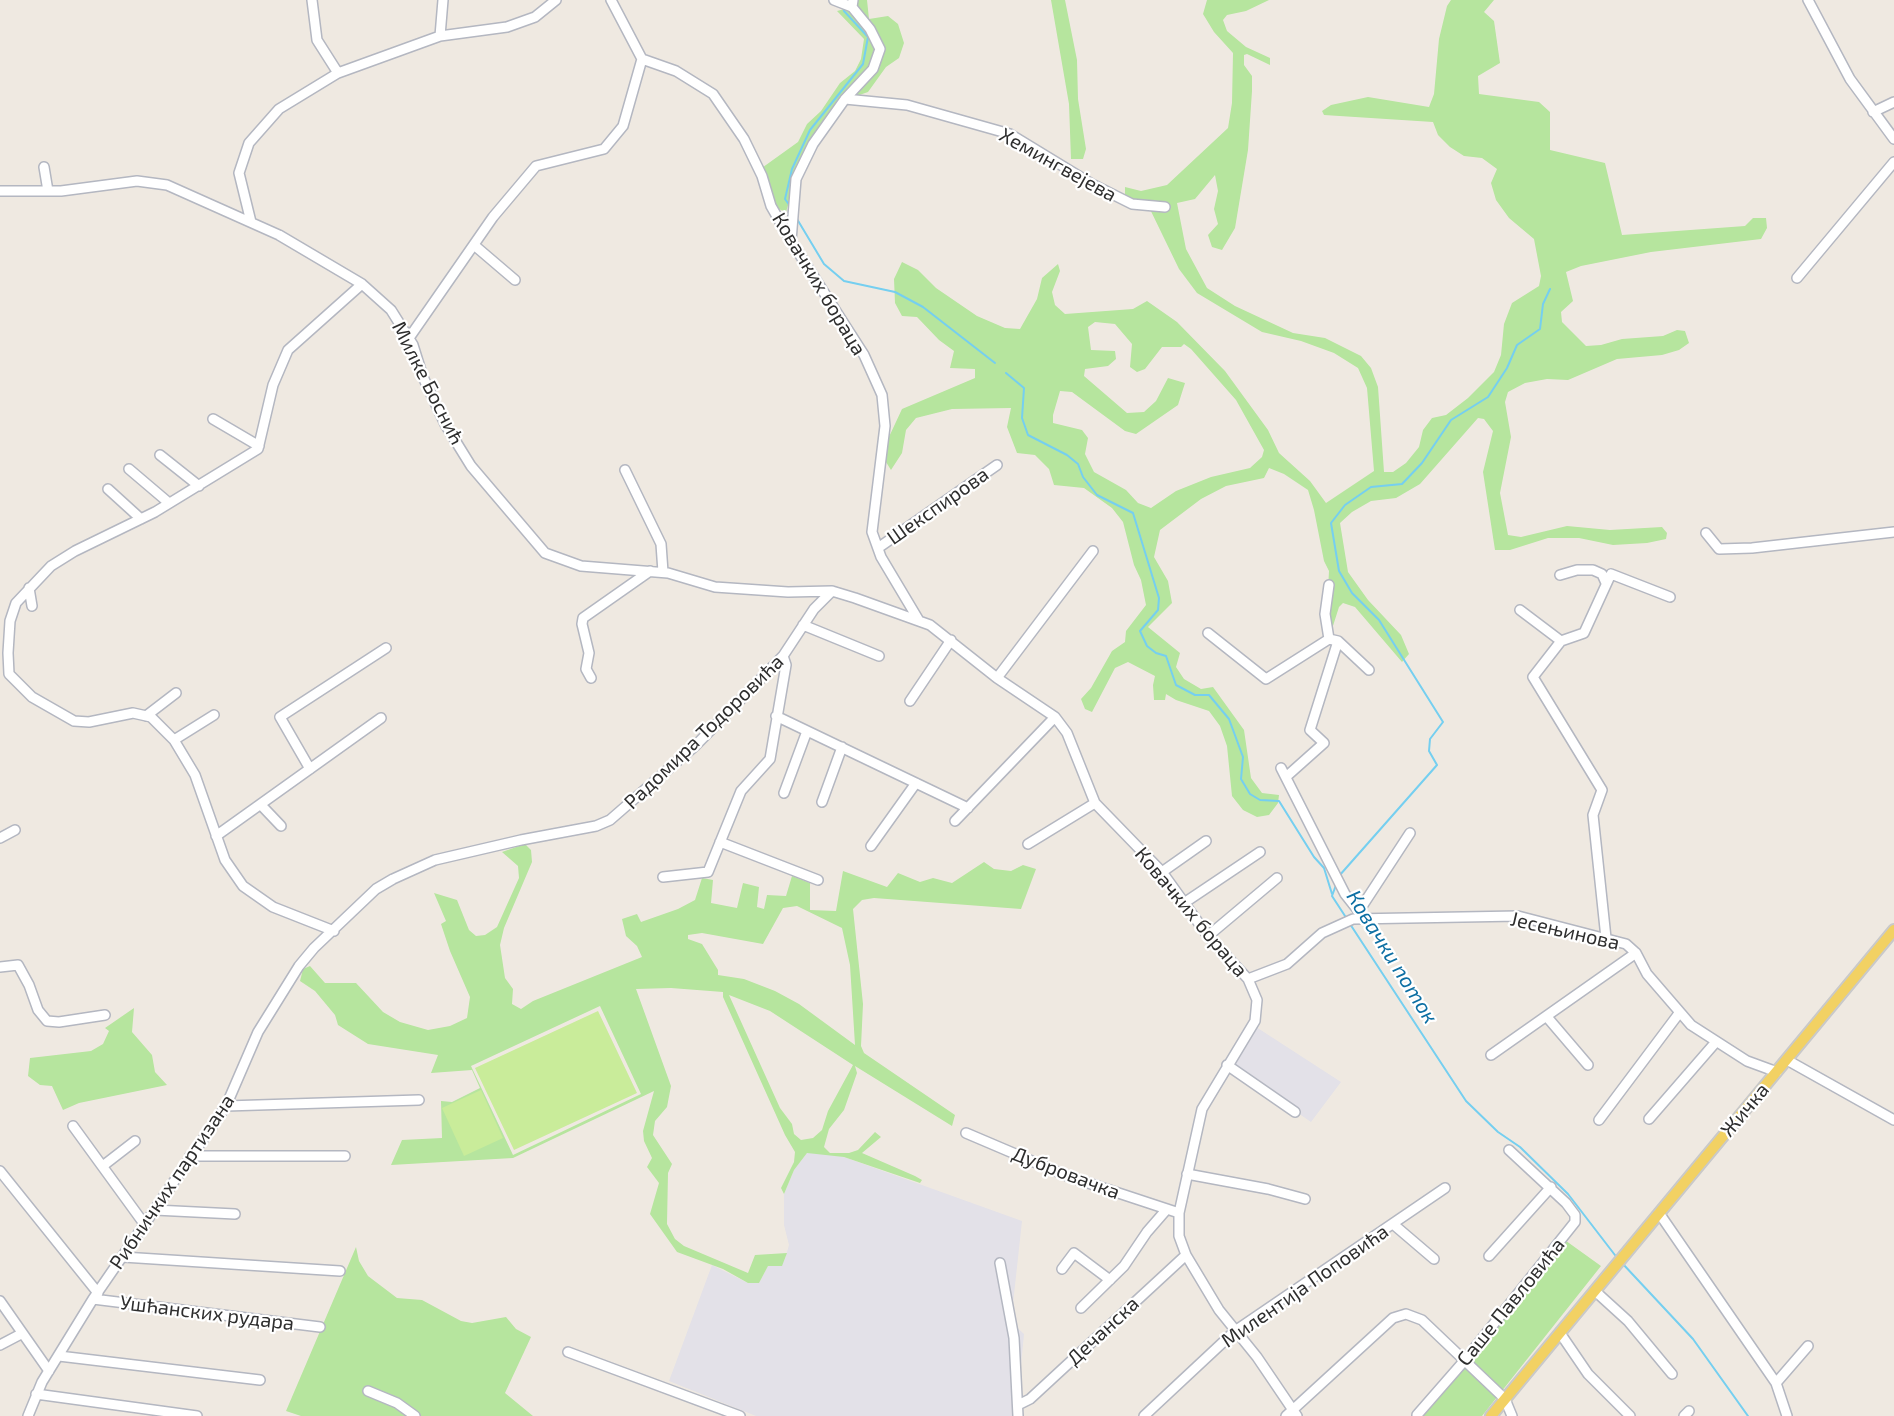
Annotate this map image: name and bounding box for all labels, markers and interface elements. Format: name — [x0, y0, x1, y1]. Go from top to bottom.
street label: Хемингвејева — [995, 123, 1121, 207]
street label: Ковачких бораца — [767, 208, 871, 360]
street label: Милке Боснић — [387, 318, 469, 448]
street label: Шекспирова — [883, 462, 993, 550]
street label: Радомира Тодоровића — [619, 650, 789, 814]
street label: Ковачких бораца — [1130, 842, 1252, 982]
water label: Ковачки поток — [1341, 886, 1443, 1028]
street label: Јесењинова — [1508, 907, 1622, 955]
street label: Жичка — [1716, 1078, 1774, 1142]
street label: Рибничких партизана — [104, 1090, 240, 1274]
street label: Дубровачка — [1009, 1141, 1123, 1205]
street label: Милентија Поповића — [1217, 1219, 1393, 1353]
street label: Саше Павловића — [1452, 1233, 1570, 1371]
street label: Ушћанских рудара — [118, 1290, 296, 1336]
street label: Дечанска — [1062, 1292, 1144, 1370]

